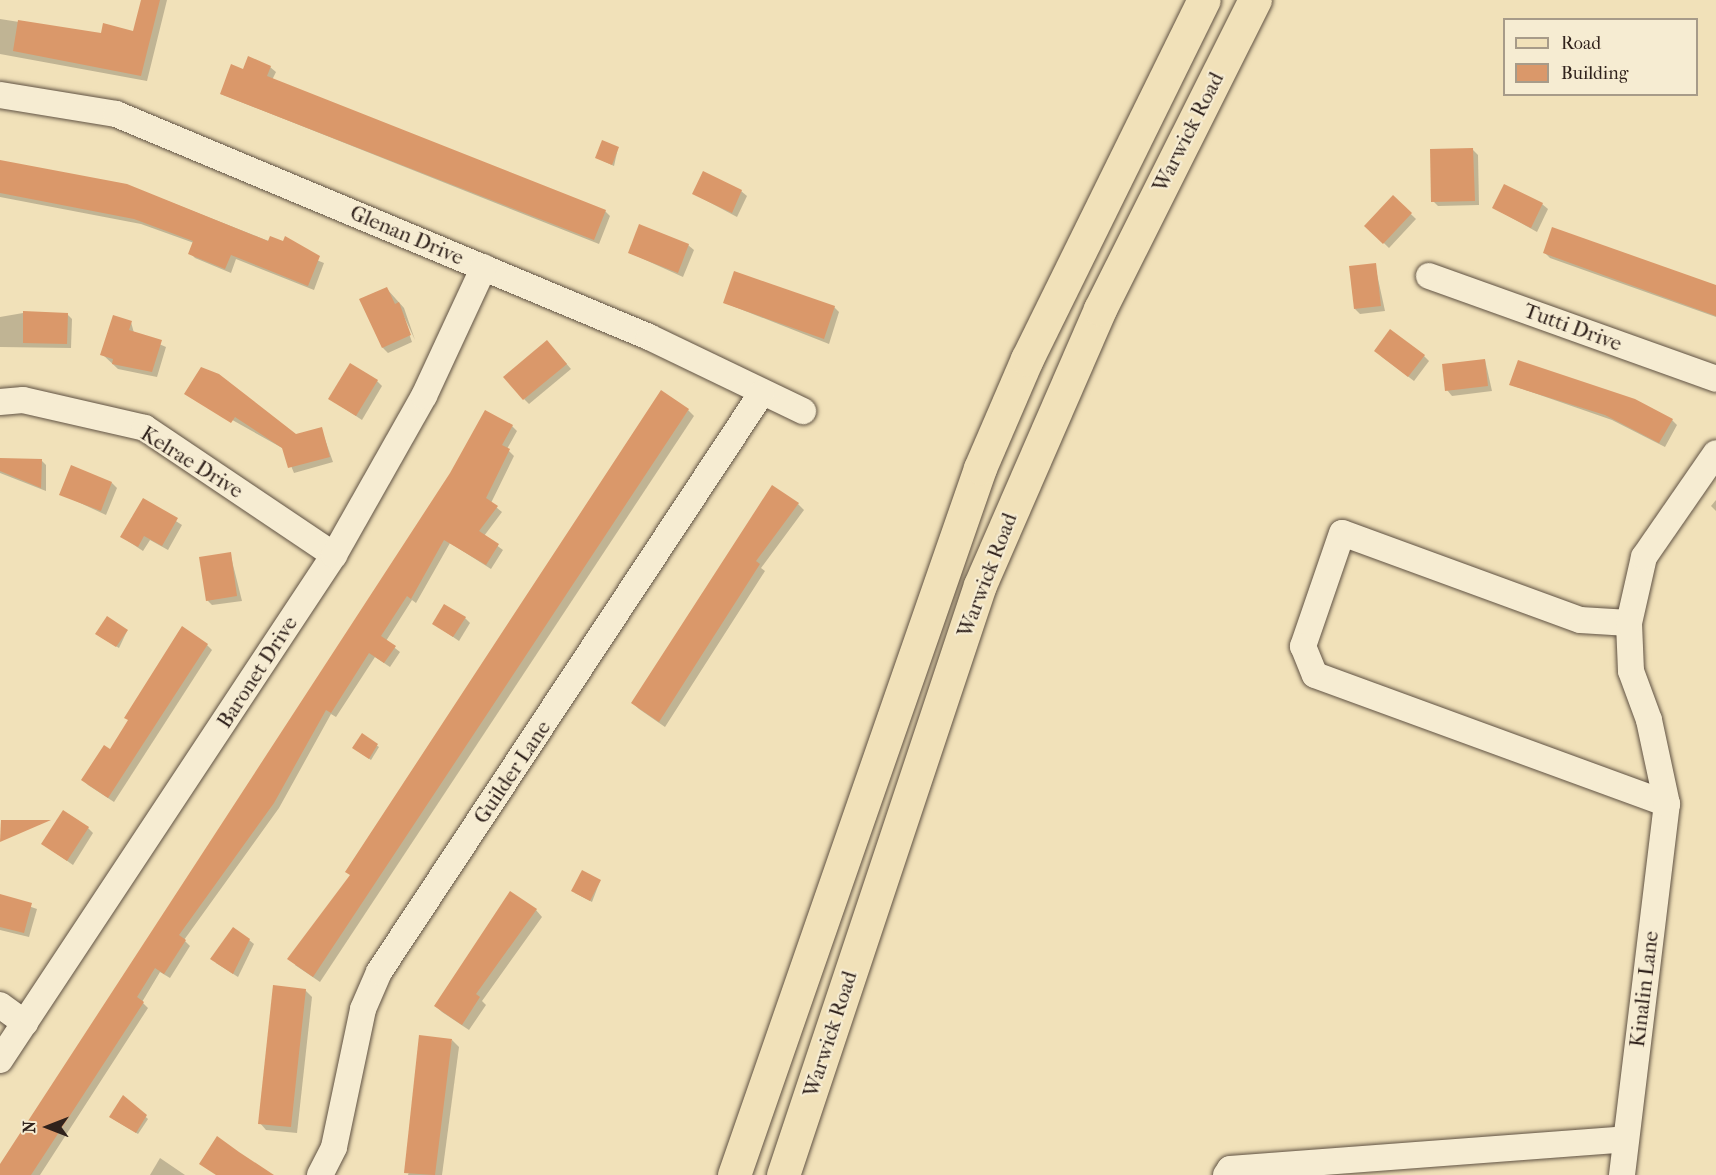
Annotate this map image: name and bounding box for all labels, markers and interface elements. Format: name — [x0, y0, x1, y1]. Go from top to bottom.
legend — [1503, 18, 1698, 96]
text: Road — [1561, 33, 1601, 54]
text: Building — [1561, 63, 1628, 84]
street label: Warwick Road — [1147, 68, 1229, 196]
street label: Glenan Drive — [346, 200, 468, 270]
street label: Tutti Drive — [1521, 298, 1625, 356]
street label: Kelrae Drive — [136, 421, 248, 503]
street label: Warwick Road — [952, 509, 1022, 641]
street label: Baronet Drive — [211, 611, 303, 733]
street label: Guilder Lane — [468, 716, 556, 828]
street label: Kinalin Lane — [1624, 929, 1664, 1049]
street label: Warwick Road — [798, 968, 862, 1100]
north arrow — [18, 1097, 78, 1157]
text: N — [20, 1121, 39, 1133]

